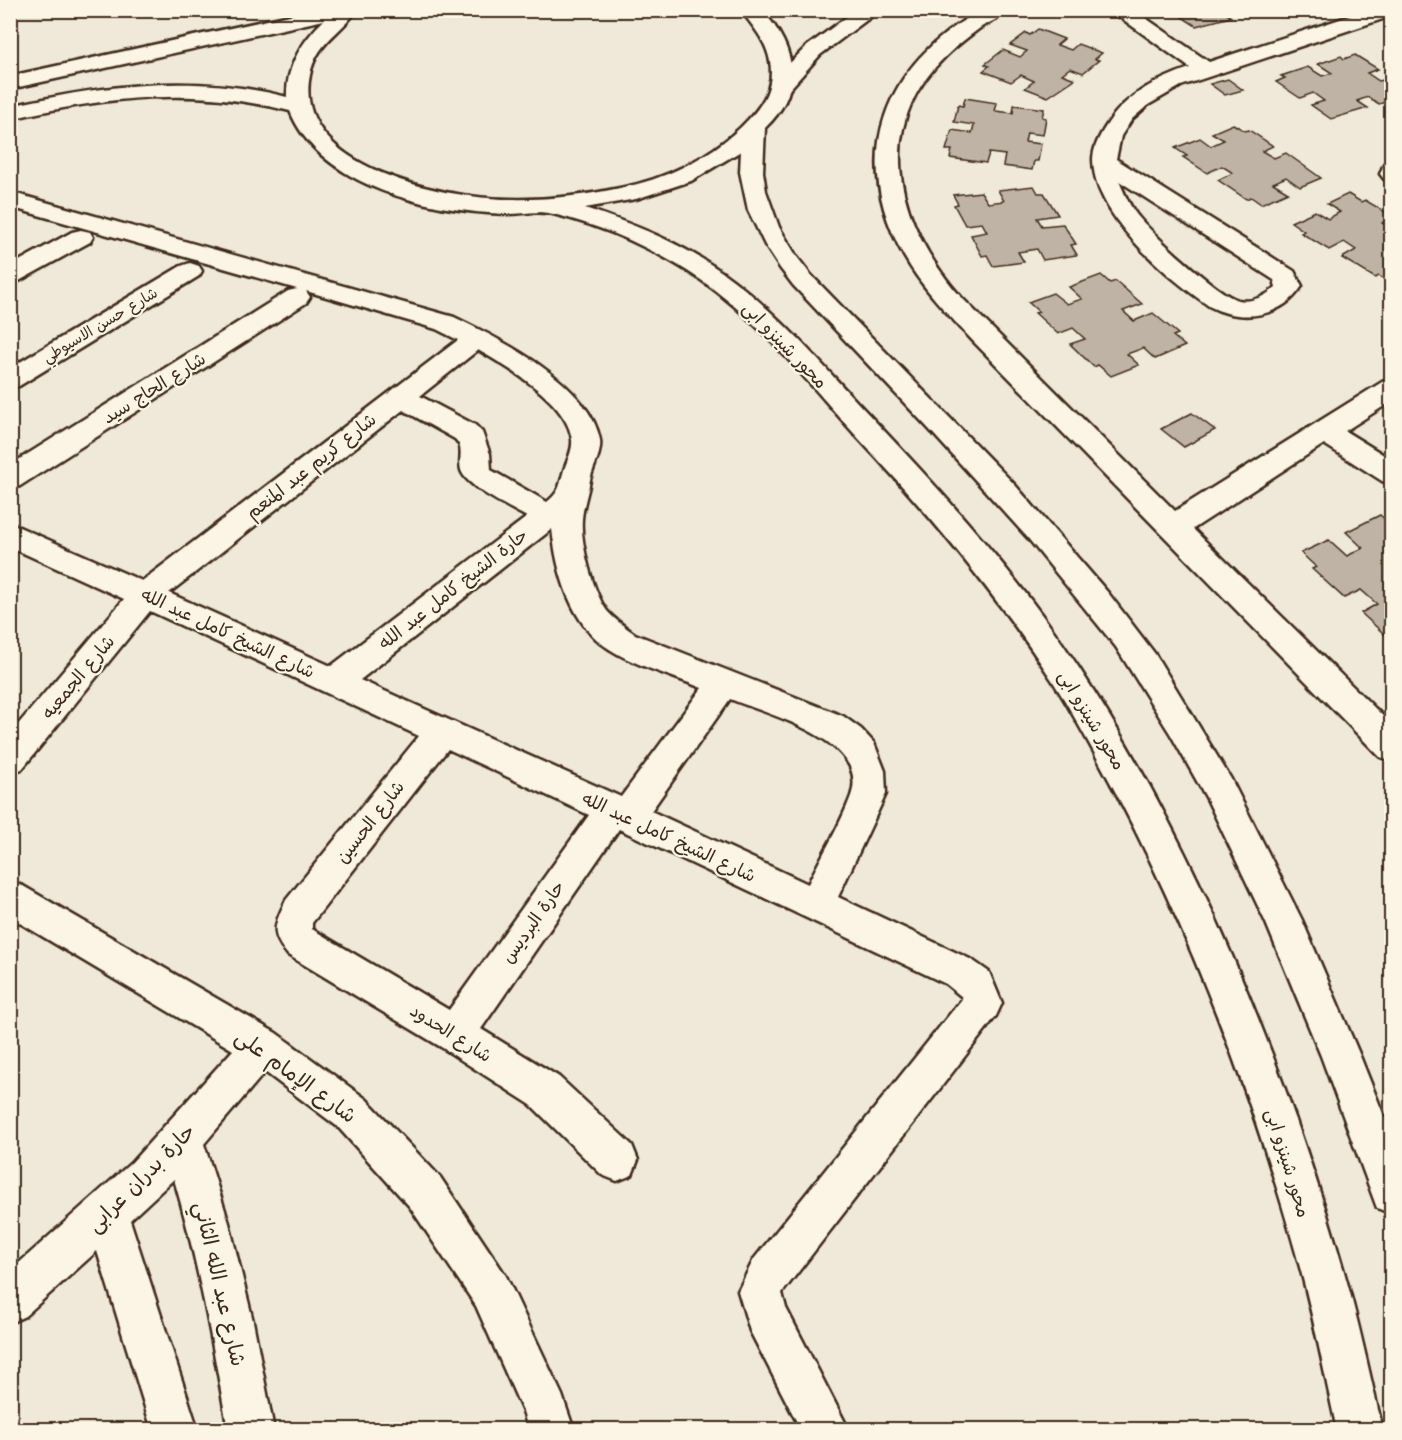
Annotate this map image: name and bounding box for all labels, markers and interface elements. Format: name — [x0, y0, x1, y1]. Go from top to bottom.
street label: شارع حسن الاسيوطي — [39, 283, 163, 370]
street label: محور شينزو ابى — [737, 296, 833, 394]
street label: شارع الحاج سيد — [98, 347, 210, 429]
street label: شارع كريم عبد المنعم — [241, 408, 382, 526]
street label: حارة الشيخ كامل عبد الله — [373, 523, 533, 655]
street label: شارع الشيخ كامل عبد الله — [137, 582, 319, 684]
street label: شارع الجمعيه — [36, 630, 120, 724]
street label: محور شينزو ابى — [1053, 666, 1131, 774]
street label: شارع الحسين — [330, 776, 410, 868]
street label: شارع الشيخ كامل عبد الله — [578, 786, 760, 888]
street label: حارة البرديس — [496, 876, 570, 968]
street label: شارع الحدود — [406, 998, 496, 1068]
street label: شارع الإمام على — [229, 1023, 362, 1131]
street label: محور شينزو ابى — [1260, 1106, 1316, 1220]
street label: حارة بدران عرابى — [81, 1118, 201, 1238]
street label: شارع عبد الله الثاني — [183, 1199, 253, 1370]

